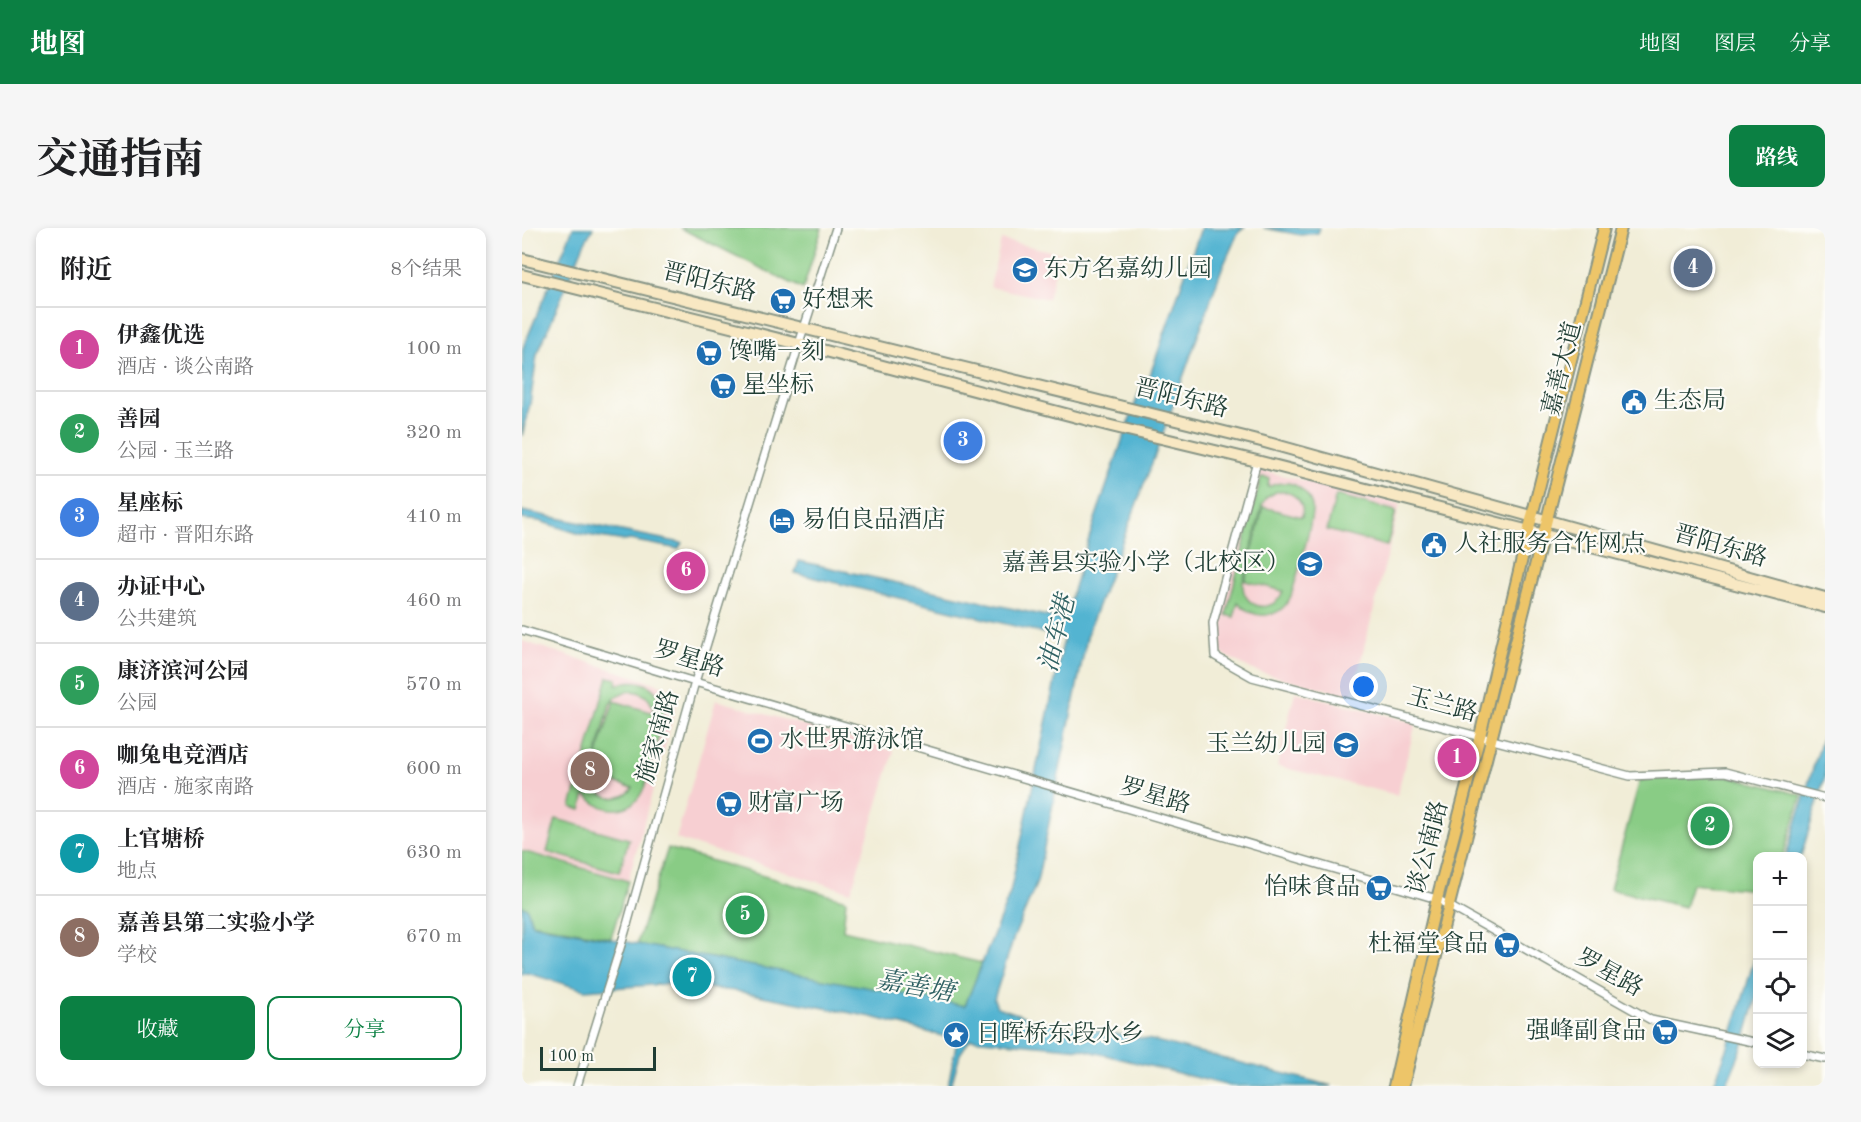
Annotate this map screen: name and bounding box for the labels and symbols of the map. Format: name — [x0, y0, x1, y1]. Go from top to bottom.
pin: 4 — [1674, 246, 1712, 291]
school or university icon: 东方名嘉幼儿园 — [1010, 255, 1040, 285]
place label: 东方名嘉幼儿园 — [1044, 255, 1212, 282]
street label: 晋阳东路 — [660, 257, 759, 306]
supermarket icon: 好想来 — [768, 286, 798, 316]
place label: 好想来 — [802, 286, 874, 313]
street label: 嘉善大道 — [1537, 319, 1586, 418]
supermarket icon: 馋嘴一刻 — [694, 338, 724, 368]
place label: 馋嘴一刻 — [729, 338, 825, 365]
supermarket icon: 星坐标 — [708, 371, 738, 401]
place label: 星坐标 — [742, 371, 814, 398]
street label: 晋阳东路 — [1132, 373, 1231, 422]
public building icon: 生态局 — [1619, 387, 1649, 417]
place label: 生态局 — [1654, 387, 1726, 414]
pin: 3 — [944, 418, 982, 464]
hotel icon: 易伯良品酒店 — [767, 506, 797, 536]
place label: 易伯良品酒店 — [802, 506, 946, 533]
street label: 晋阳东路 — [1671, 519, 1770, 572]
public building icon: 人社服务合作网点 — [1419, 530, 1449, 560]
place label: 人社服务合作网点 — [1454, 530, 1646, 557]
pin: 6 — [666, 548, 706, 594]
place label: 嘉善县实验小学（北校区） — [1002, 549, 1290, 576]
school or university icon: 嘉善县实验小学（北校区） — [1295, 549, 1325, 579]
water label: 油车港 — [1034, 590, 1081, 675]
street label: 罗星路 — [651, 635, 728, 682]
your location — [1349, 672, 1378, 701]
street label: 玉兰路 — [1404, 682, 1481, 727]
street label: 施家南路 — [631, 687, 684, 786]
sports icon: 水世界游泳馆 — [745, 726, 775, 756]
place label: 水世界游泳馆 — [780, 726, 924, 753]
place label: 玉兰幼儿园 — [1206, 730, 1326, 757]
school or university icon: 玉兰幼儿园 — [1331, 730, 1361, 760]
pin: 1 — [1438, 736, 1476, 780]
pin: 8 — [570, 748, 610, 794]
street label: 罗星路 — [1117, 773, 1194, 818]
supermarket icon: 财富广场 — [714, 789, 744, 819]
place label: 财富广场 — [748, 789, 844, 816]
street label: 谈公南路 — [1402, 798, 1453, 897]
pin: 2 — [1690, 804, 1730, 848]
place label: 怡味食品 — [1264, 873, 1360, 900]
supermarket icon: 怡味食品 — [1364, 873, 1394, 903]
pin: 5 — [726, 892, 764, 938]
place label: 杜福堂食品 — [1368, 930, 1488, 957]
supermarket icon: 杜福堂食品 — [1492, 930, 1522, 960]
street label: 罗星路 — [1572, 943, 1648, 1002]
pin: 7 — [672, 954, 712, 999]
water label: 嘉善塘 — [874, 965, 960, 1007]
place label: 强峰副食品 — [1526, 1017, 1646, 1044]
supermarket icon: 强峰副食品 — [1650, 1017, 1680, 1047]
place icon: 日晖桥东段水乡 — [941, 1020, 971, 1050]
place label: 日晖桥东段水乡 — [976, 1020, 1144, 1047]
scale bar — [540, 1044, 656, 1072]

